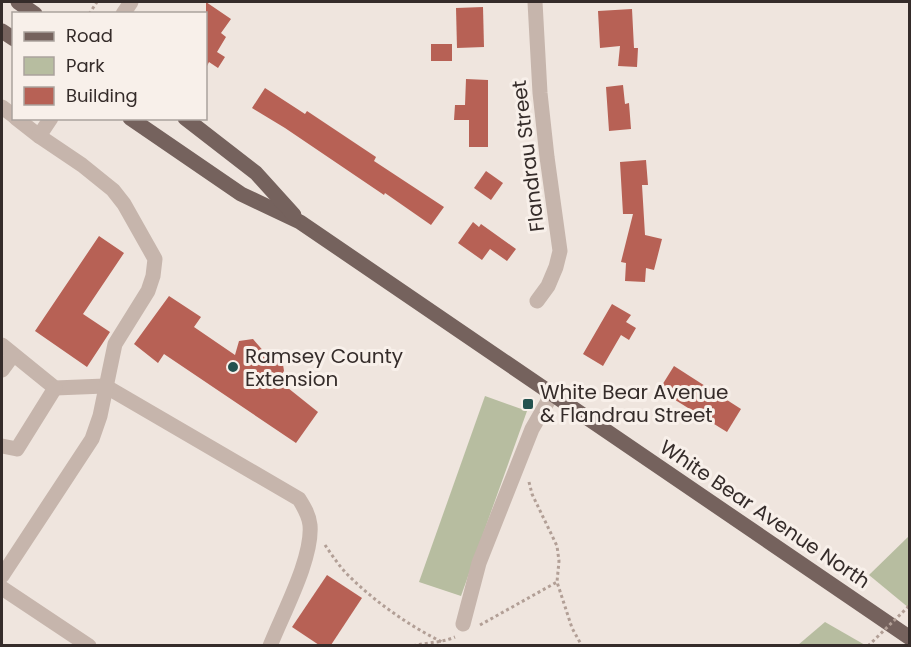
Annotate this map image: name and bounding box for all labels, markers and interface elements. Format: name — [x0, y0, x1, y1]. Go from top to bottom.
legend — [12, 12, 207, 120]
text: Road — [66, 23, 113, 48]
text: Park — [66, 53, 105, 78]
street label: Flandrau Street — [505, 79, 551, 233]
text: Building — [66, 83, 138, 108]
place label: Ramsey County Extension — [245, 342, 403, 393]
marker: Ramsey County Extension — [226, 360, 240, 374]
place label: White Bear Avenue & Flandrau Street — [540, 378, 728, 429]
marker: White Bear Avenue & Flandrau Street — [521, 397, 535, 411]
street label: White Bear Avenue North — [654, 433, 876, 595]

